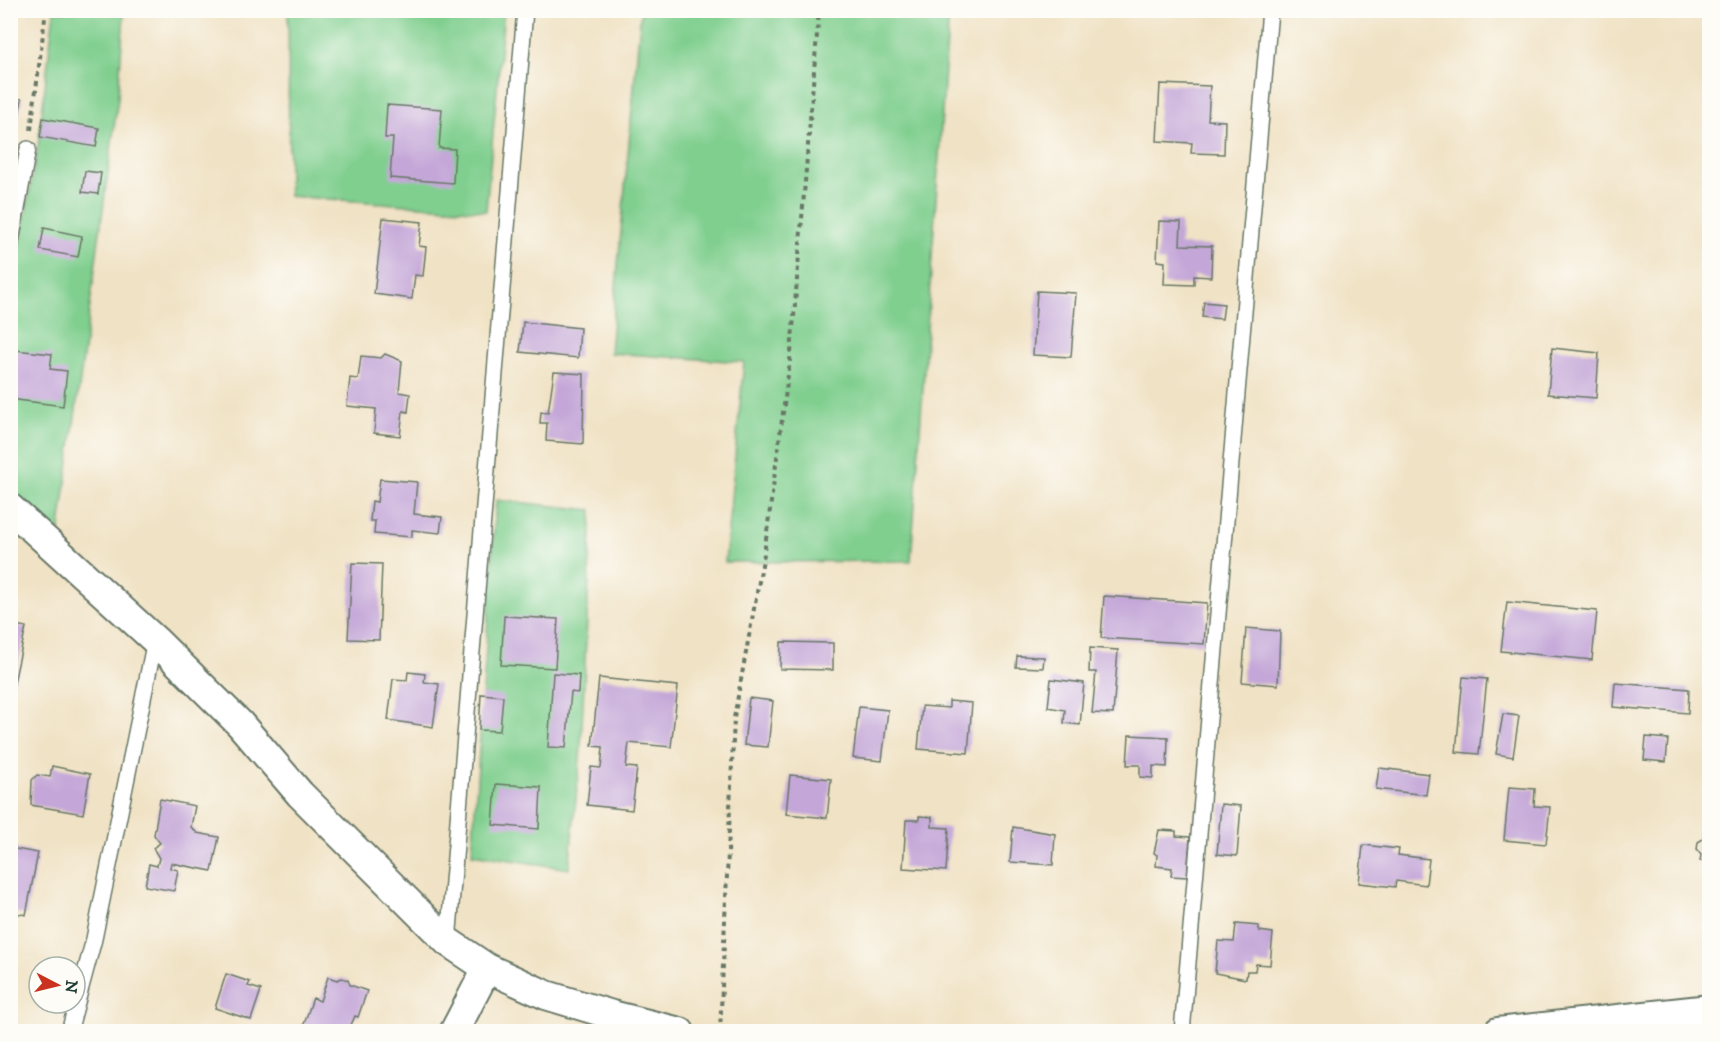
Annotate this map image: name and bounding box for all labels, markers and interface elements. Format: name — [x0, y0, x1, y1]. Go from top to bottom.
north arrow — [27, 955, 87, 1015]
text: N — [60, 979, 82, 994]

